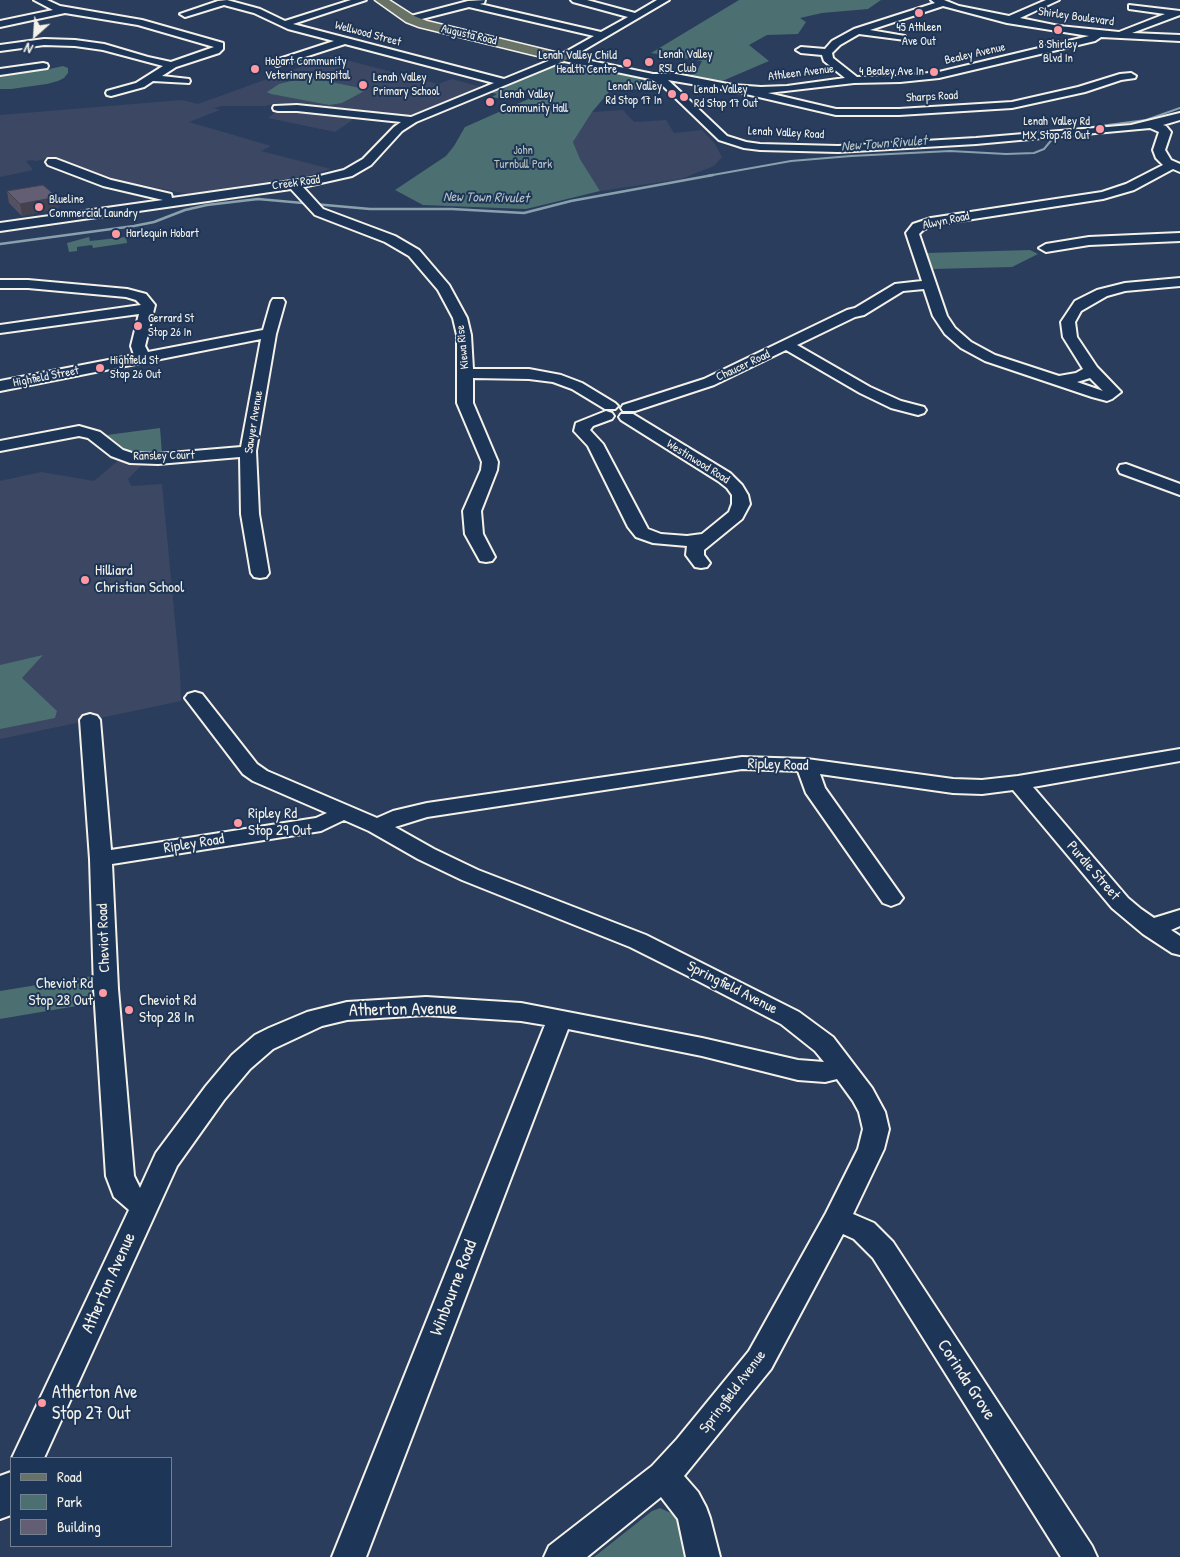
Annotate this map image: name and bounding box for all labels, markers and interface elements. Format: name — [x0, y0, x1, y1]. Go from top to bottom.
street label: Shirley Boulevard — [1037, 5, 1115, 29]
marker: 45 Athleen Ave Out — [913, 7, 925, 19]
north arrow — [10, 10, 60, 60]
street label: Wellwood Street — [333, 18, 403, 50]
place label: 45 Athleen Ave Out — [896, 21, 942, 49]
street label: Augusta Road — [440, 22, 498, 48]
marker: 8 Shirley Blvd In — [1052, 24, 1064, 36]
place label: 8 Shirley Blvd In — [1039, 38, 1077, 66]
text: N — [21, 39, 36, 59]
street label: Bealey Avenue — [943, 40, 1007, 68]
place label: Lenah Valley RSL Club — [659, 48, 713, 76]
place label: Lenah Valley Child Health Centre — [538, 49, 617, 77]
place label: Hobart Community Veterinary Hospital — [265, 55, 350, 83]
marker: Lenah Valley RSL Club — [643, 56, 655, 68]
marker: Lenah Valley Child Health Centre — [621, 57, 633, 69]
street label: Athleen Avenue — [767, 62, 835, 84]
marker: Hobart Community Veterinary Hospital — [249, 63, 261, 75]
place label: 4 Bealey Ave In — [859, 65, 924, 79]
marker: 4 Bealey Ave In — [928, 66, 940, 78]
place label: Lenah Valley Primary School — [373, 71, 439, 99]
marker: Lenah Valley Primary School — [357, 79, 369, 91]
place label: Lenah Valley Rd Stop 17 In — [605, 80, 662, 108]
place label: Lenah Valley Rd Stop 17 Out — [694, 83, 758, 111]
place label: Lenah Valley Community Hall — [500, 88, 568, 116]
marker: Lenah Valley Rd Stop 17 In — [666, 88, 678, 100]
street label: Sharps Road — [906, 88, 958, 106]
marker: Lenah Valley Rd Stop 17 Out — [678, 91, 690, 103]
marker: Lenah Valley Community Hall — [484, 96, 496, 108]
place label: Lenah Valley Rd MX Stop 18 Out — [1023, 115, 1090, 143]
marker: Lenah Valley Rd MX Stop 18 Out — [1094, 123, 1106, 135]
street label: Lenah Valley Road — [748, 124, 824, 142]
water label: New Town Rivulet — [841, 133, 927, 155]
park label: John Turnbull Park — [494, 144, 552, 172]
street label: Creek Road — [271, 173, 321, 193]
water label: New Town Rivulet — [443, 189, 529, 207]
place label: Blueline Commercial Laundry — [49, 193, 138, 221]
marker: Blueline Commercial Laundry — [33, 201, 45, 213]
street label: Alwyn Road — [921, 209, 971, 233]
place label: Harlequin Hobart — [126, 227, 199, 241]
marker: Harlequin Hobart — [110, 228, 122, 240]
place label: Gerrard St Stop 26 In — [148, 312, 194, 340]
marker: Gerrard St Stop 26 In — [132, 320, 144, 332]
street label: Kiewa Rise — [454, 324, 472, 370]
street label: Chaucer Road — [714, 347, 772, 385]
place label: Highfield St Stop 26 Out — [110, 354, 161, 382]
marker: Highfield St Stop 26 Out — [94, 362, 106, 374]
street label: Highfield Street — [12, 364, 80, 390]
street label: Sawyer Avenue — [242, 390, 266, 454]
street label: Westinwood Road — [664, 437, 732, 487]
street label: Ransley Court — [133, 448, 195, 464]
place label: Hilliard Christian School — [95, 562, 184, 597]
marker: Hilliard Christian School — [79, 574, 91, 586]
street label: Ripley Road — [747, 755, 809, 775]
place label: Ripley Rd Stop 29 Out — [248, 805, 311, 840]
marker: Ripley Rd Stop 29 Out — [232, 817, 244, 829]
street label: Ripley Road — [163, 830, 225, 858]
street label: Purdie Street — [1062, 838, 1124, 904]
street label: Cheviot Road — [94, 903, 114, 973]
street label: Springfield Avenue — [684, 957, 780, 1019]
place label: Cheviot Rd Stop 28 Out — [29, 975, 93, 1010]
marker: Cheviot Rd Stop 28 Out — [97, 987, 109, 999]
place label: Cheviot Rd Stop 28 In — [139, 992, 196, 1027]
street label: Atherton Avenue — [349, 998, 457, 1022]
marker: Cheviot Rd Stop 28 In — [123, 1004, 135, 1016]
street label: Atherton Avenue — [77, 1229, 141, 1337]
street label: Winbourne Road — [426, 1237, 482, 1339]
street label: Corinda Grove — [932, 1336, 1000, 1424]
street label: Springfield Avenue — [696, 1347, 770, 1437]
place label: Atherton Ave Stop 27 Out — [52, 1382, 137, 1425]
marker: Atherton Ave Stop 27 Out — [36, 1397, 48, 1409]
legend — [10, 1457, 172, 1547]
text: Road — [57, 1466, 82, 1487]
text: Park — [57, 1491, 82, 1512]
text: Building — [57, 1516, 101, 1537]

